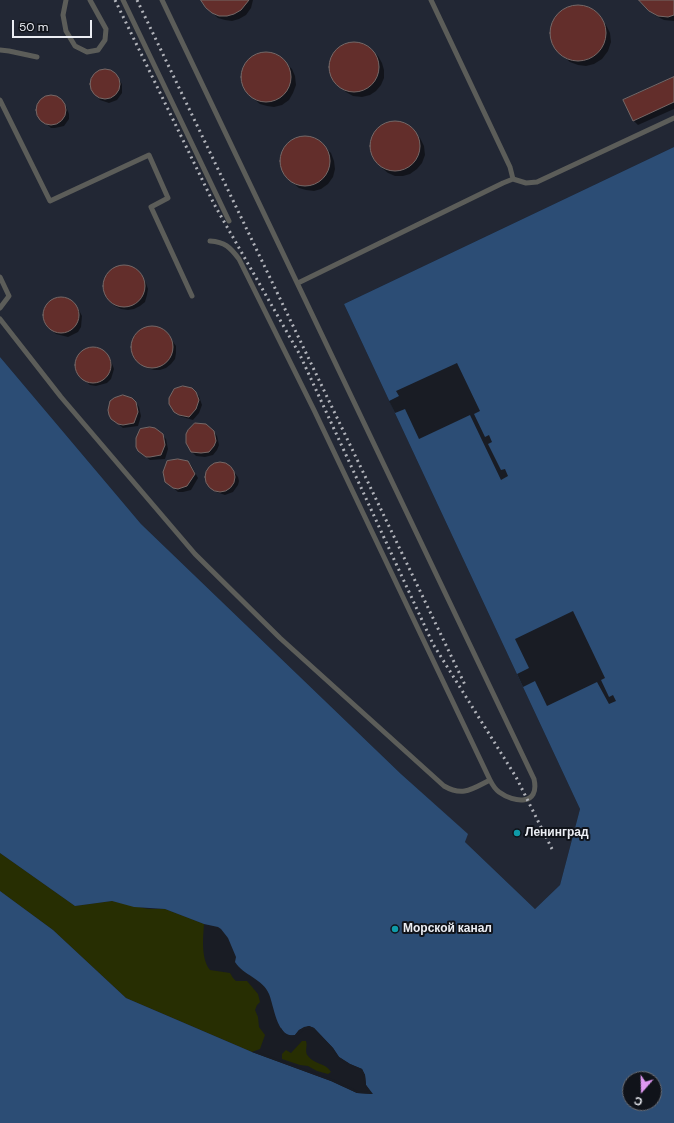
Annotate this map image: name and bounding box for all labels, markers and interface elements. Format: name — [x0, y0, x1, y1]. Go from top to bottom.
scale bar — [14, 12, 94, 38]
text: 50 m — [19, 19, 48, 35]
place label: Ленинград — [525, 826, 589, 840]
marker: Ленинград — [512, 828, 522, 838]
place label: Морской канал — [403, 922, 492, 936]
marker: Морской канал — [390, 924, 400, 934]
north arrow — [622, 1071, 662, 1111]
text: С — [632, 1093, 644, 1109]

